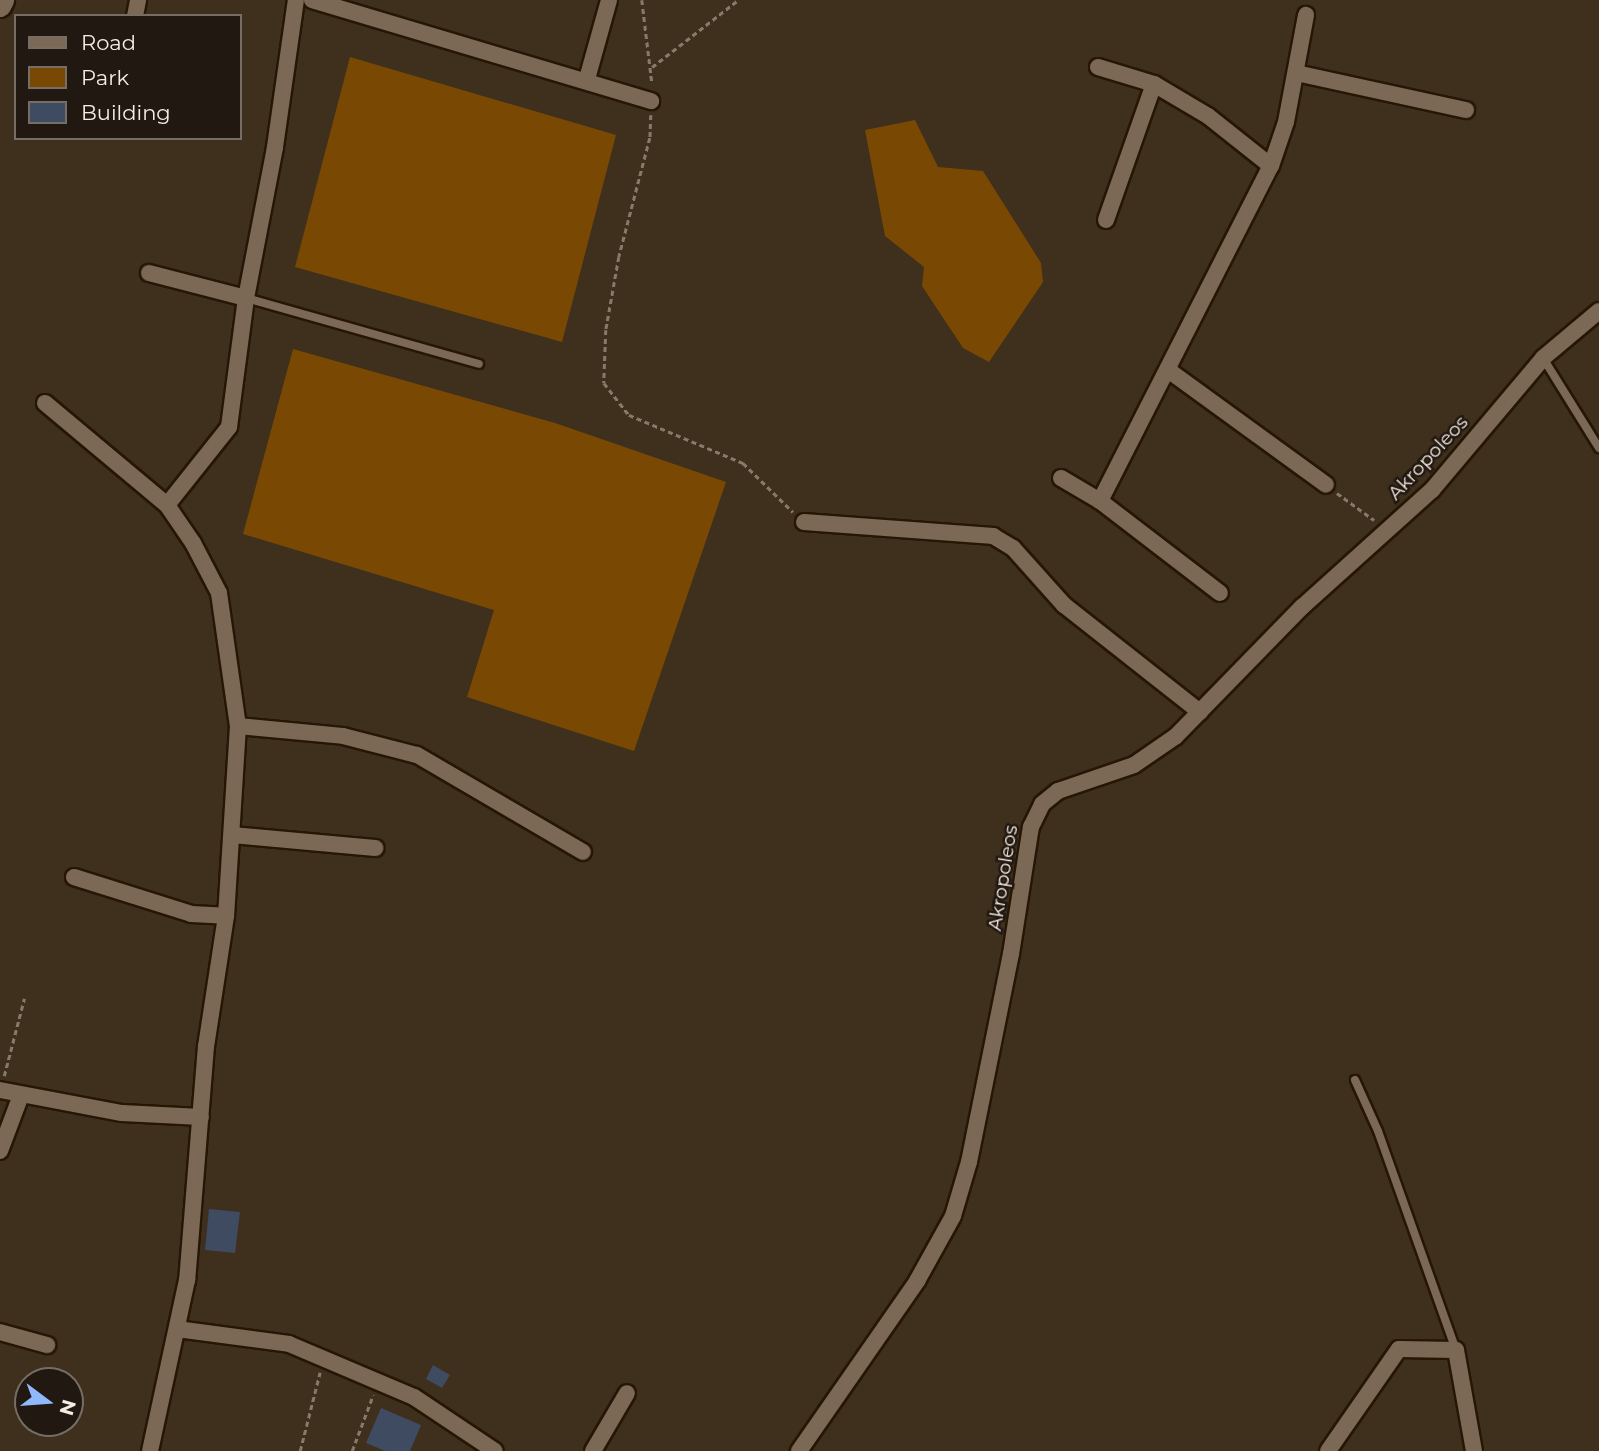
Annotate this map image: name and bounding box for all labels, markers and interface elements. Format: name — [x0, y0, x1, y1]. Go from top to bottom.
legend — [14, 14, 242, 140]
text: Road — [81, 30, 136, 55]
text: Park — [81, 65, 129, 90]
text: Building — [81, 100, 171, 125]
street label: Akropoleos — [1383, 411, 1473, 505]
street label: Akropoleos — [983, 824, 1023, 932]
north arrow — [14, 1367, 84, 1437]
text: N — [55, 1397, 81, 1418]

